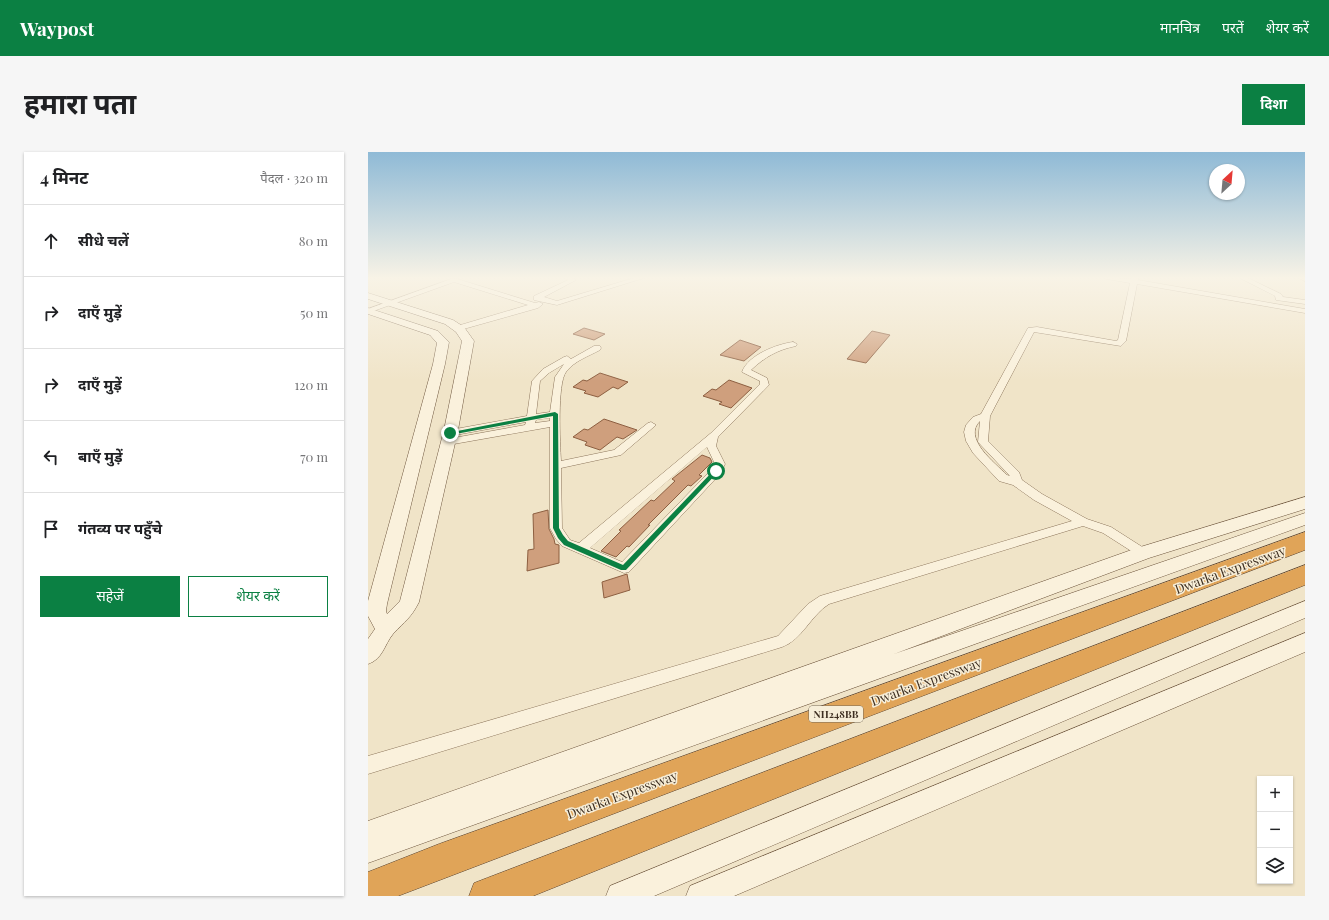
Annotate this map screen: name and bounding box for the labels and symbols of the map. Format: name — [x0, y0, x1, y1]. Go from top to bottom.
north arrow — [1209, 164, 1245, 200]
route end — [441, 424, 459, 442]
route start — [707, 462, 725, 480]
street label: Dwarka Expressway — [1172, 541, 1288, 597]
street label: Dwarka Expressway — [868, 653, 984, 709]
road number: NH248BB — [809, 706, 863, 722]
street label: Dwarka Expressway — [564, 766, 680, 822]

